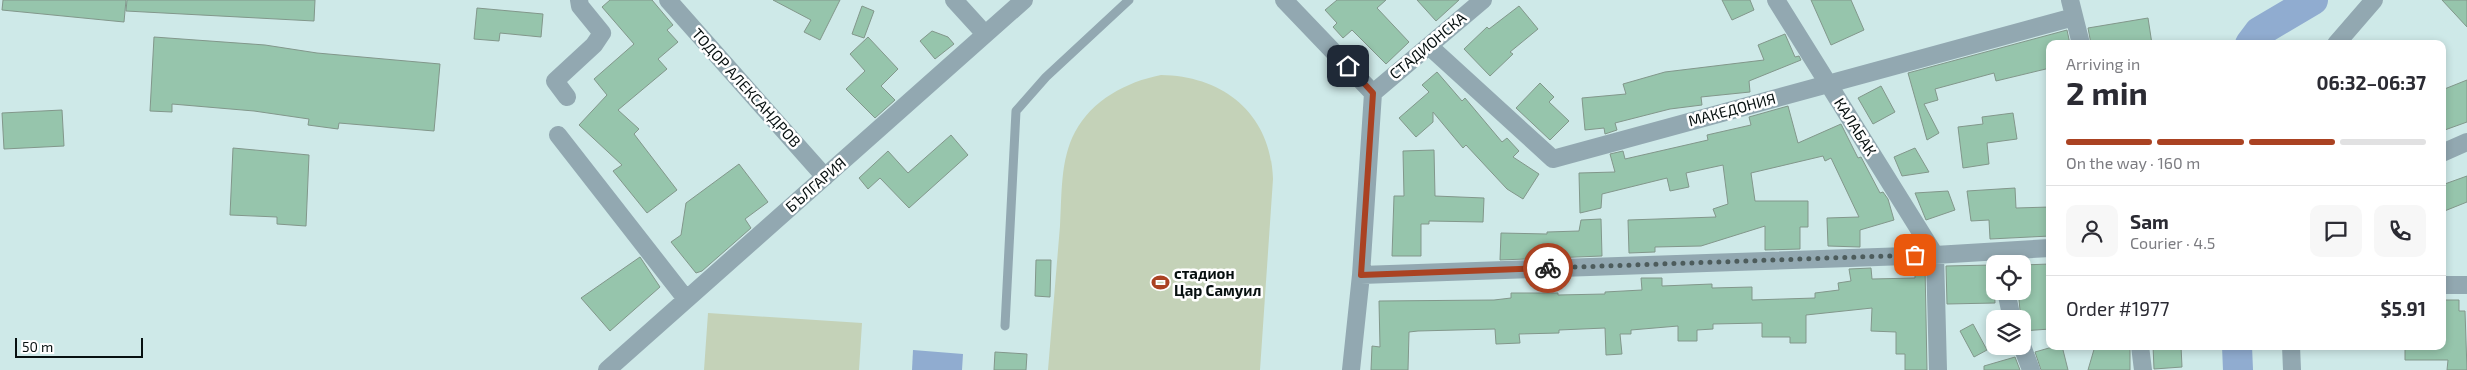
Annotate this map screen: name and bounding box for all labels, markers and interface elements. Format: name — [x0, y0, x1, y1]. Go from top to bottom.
street label: СТАДИОНСКА — [1385, 8, 1470, 82]
street label: ТОДОР АЛЕКСАНДРОВ — [689, 24, 805, 150]
pin — [1327, 45, 1369, 87]
icon: home — [1334, 52, 1362, 80]
text: Arriving in — [2066, 54, 2140, 73]
text: 06:32–06:37 — [2317, 71, 2426, 94]
text: 2 min — [2066, 73, 2148, 111]
street label: МАКЕДОНИЯ — [1686, 89, 1777, 129]
street label: КАЛАБАК — [1831, 94, 1881, 159]
street label: БЪЛГАРИЯ — [781, 153, 849, 215]
text: On the way · 160 m — [2066, 153, 2200, 172]
button: person — [2066, 205, 2118, 257]
button: chat — [2310, 205, 2362, 257]
button: phone — [2374, 205, 2426, 257]
text: Sam — [2130, 210, 2169, 233]
text: Courier · 4.5 — [2130, 233, 2215, 252]
pin — [1894, 234, 1936, 276]
icon: bag — [1901, 241, 1929, 269]
courier — [1523, 243, 1573, 293]
icon: bike — [1534, 254, 1562, 282]
map controls — [1986, 255, 2031, 355]
button: locate — [1986, 255, 2031, 300]
place label: стадион Цар Самуил — [1174, 264, 1261, 299]
sports icon: стадион Цар Самуил — [1150, 273, 1170, 293]
text: Order #1977 — [2066, 297, 2170, 320]
text: $5.91 — [2380, 297, 2426, 320]
button: layers — [1986, 310, 2031, 355]
scale bar — [15, 335, 142, 358]
text: 50 m — [22, 338, 53, 355]

